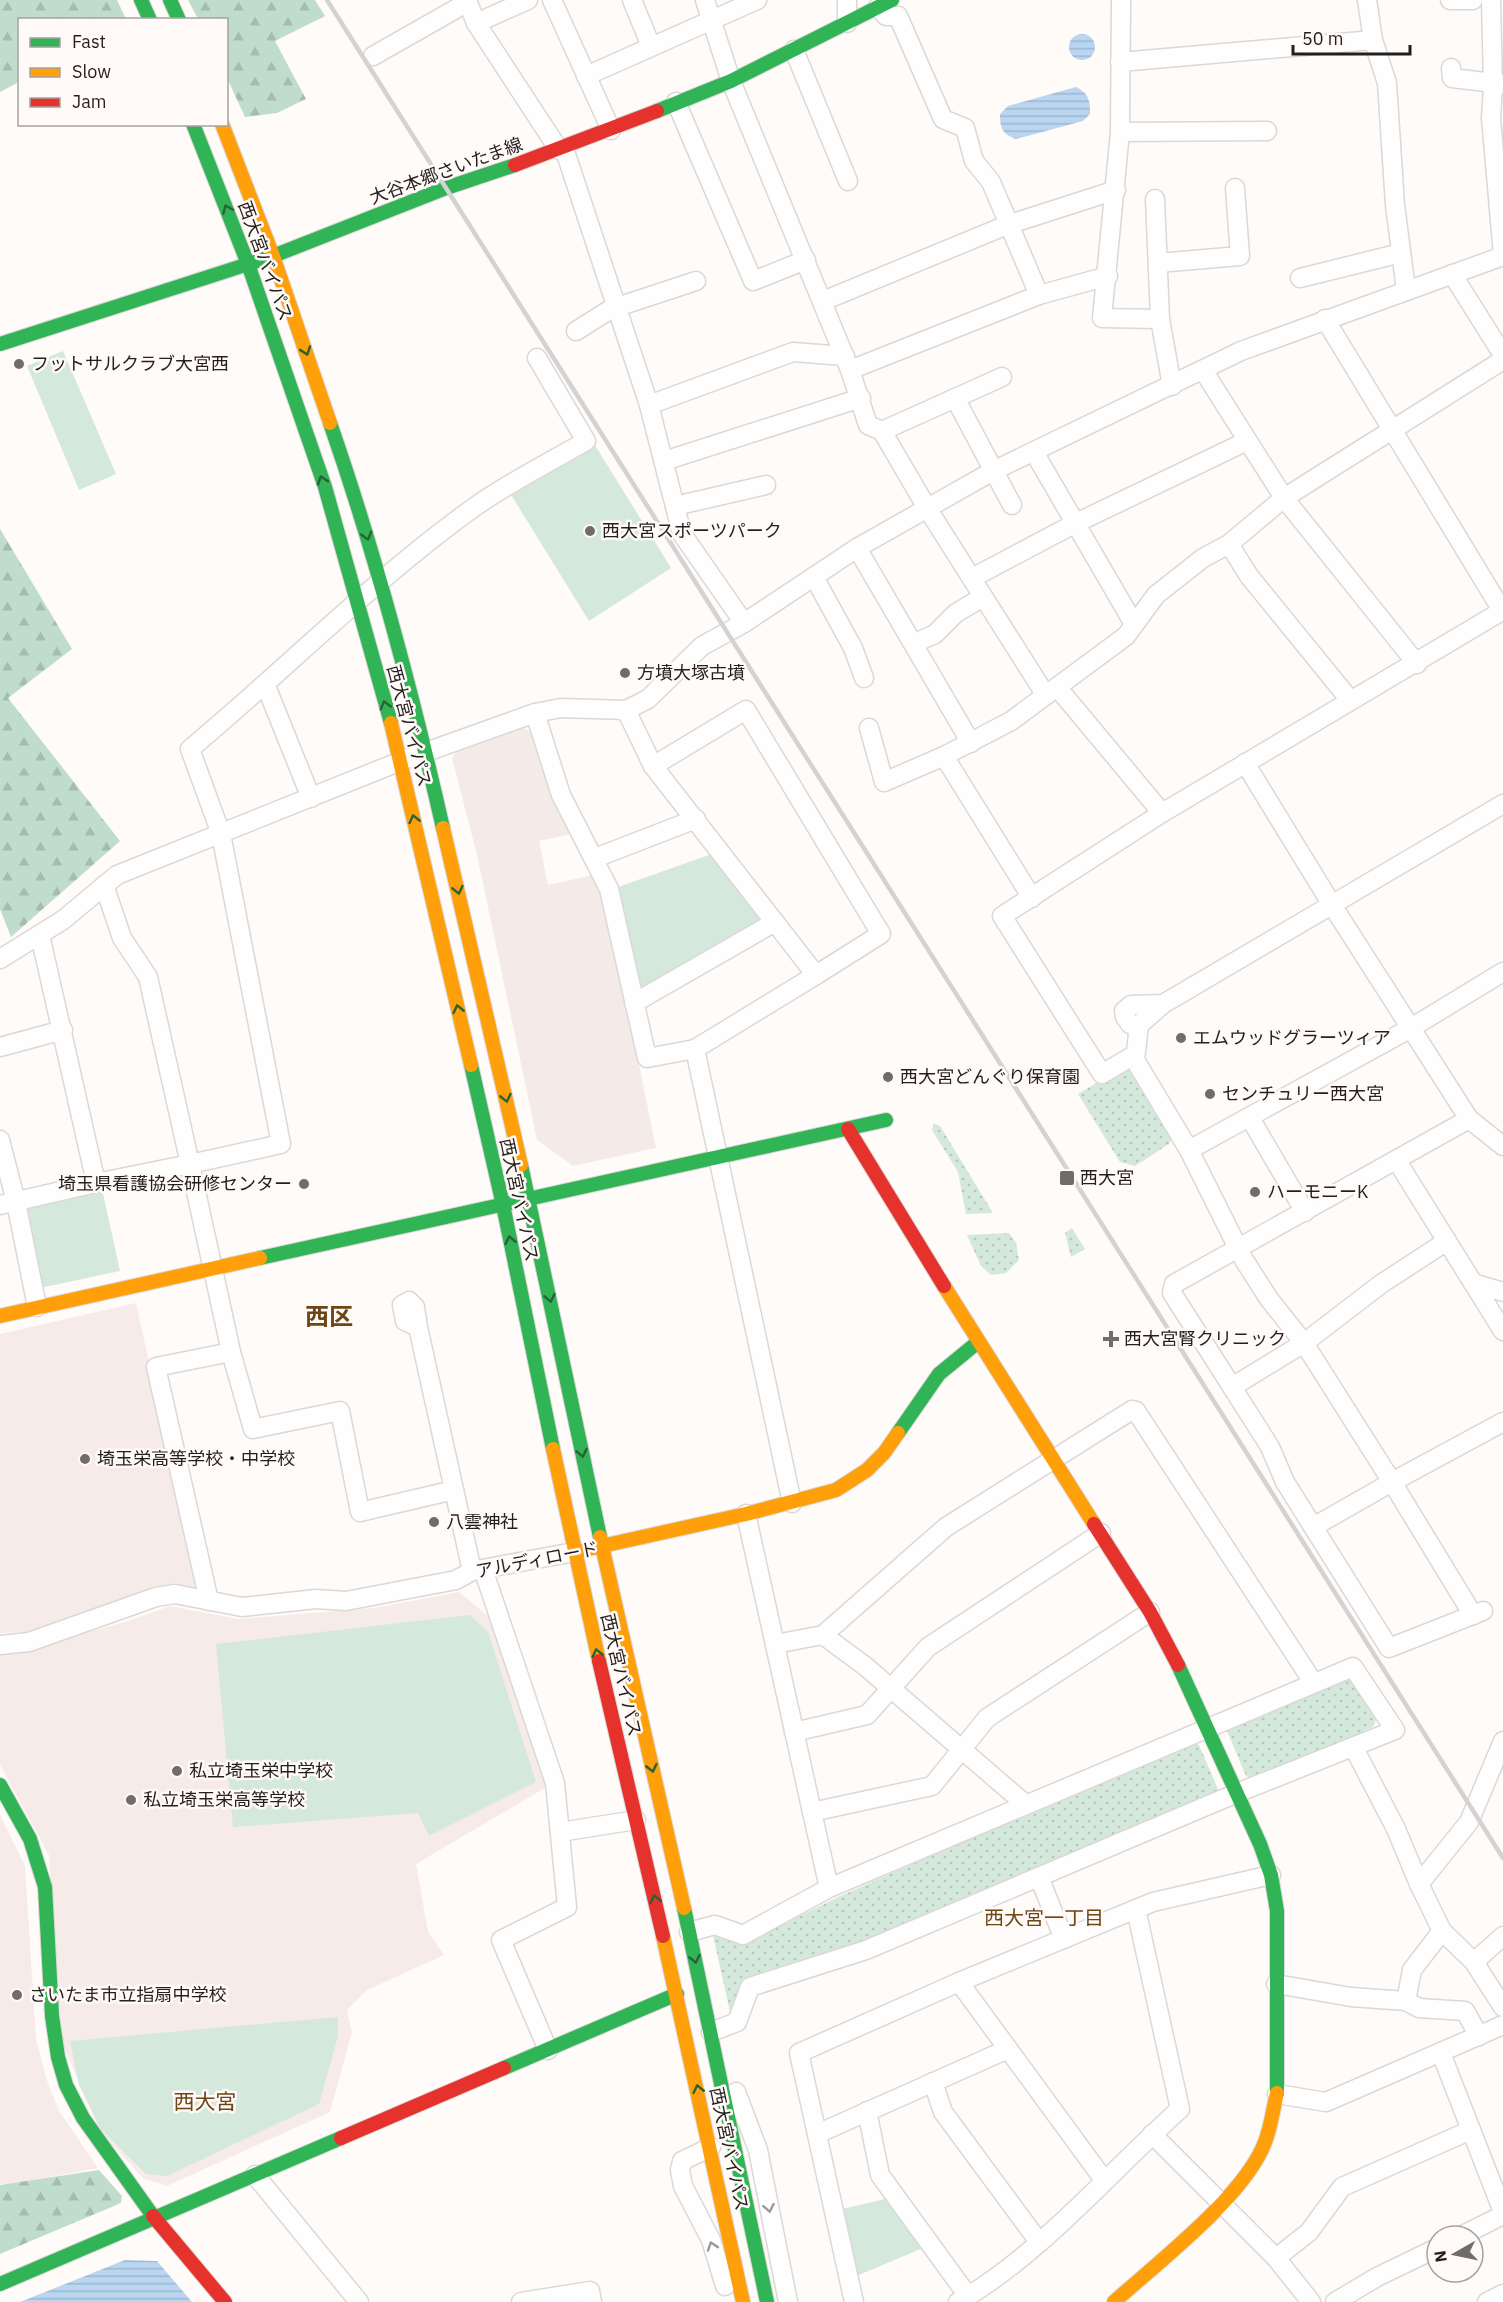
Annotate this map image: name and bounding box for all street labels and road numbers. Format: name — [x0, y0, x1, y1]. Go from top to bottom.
street label: 大谷本郷さいたま線 — [366, 132, 526, 209]
street label: 西大宮バイパス — [233, 198, 298, 324]
street label: 西大宮バイパス — [382, 662, 437, 790]
street label: 西大宮バイパス — [495, 1136, 544, 1264]
street label: アルディロード — [474, 1536, 600, 1583]
street label: 西大宮バイパス — [596, 1611, 647, 1739]
street label: 西大宮バイパス — [705, 2085, 754, 2213]

